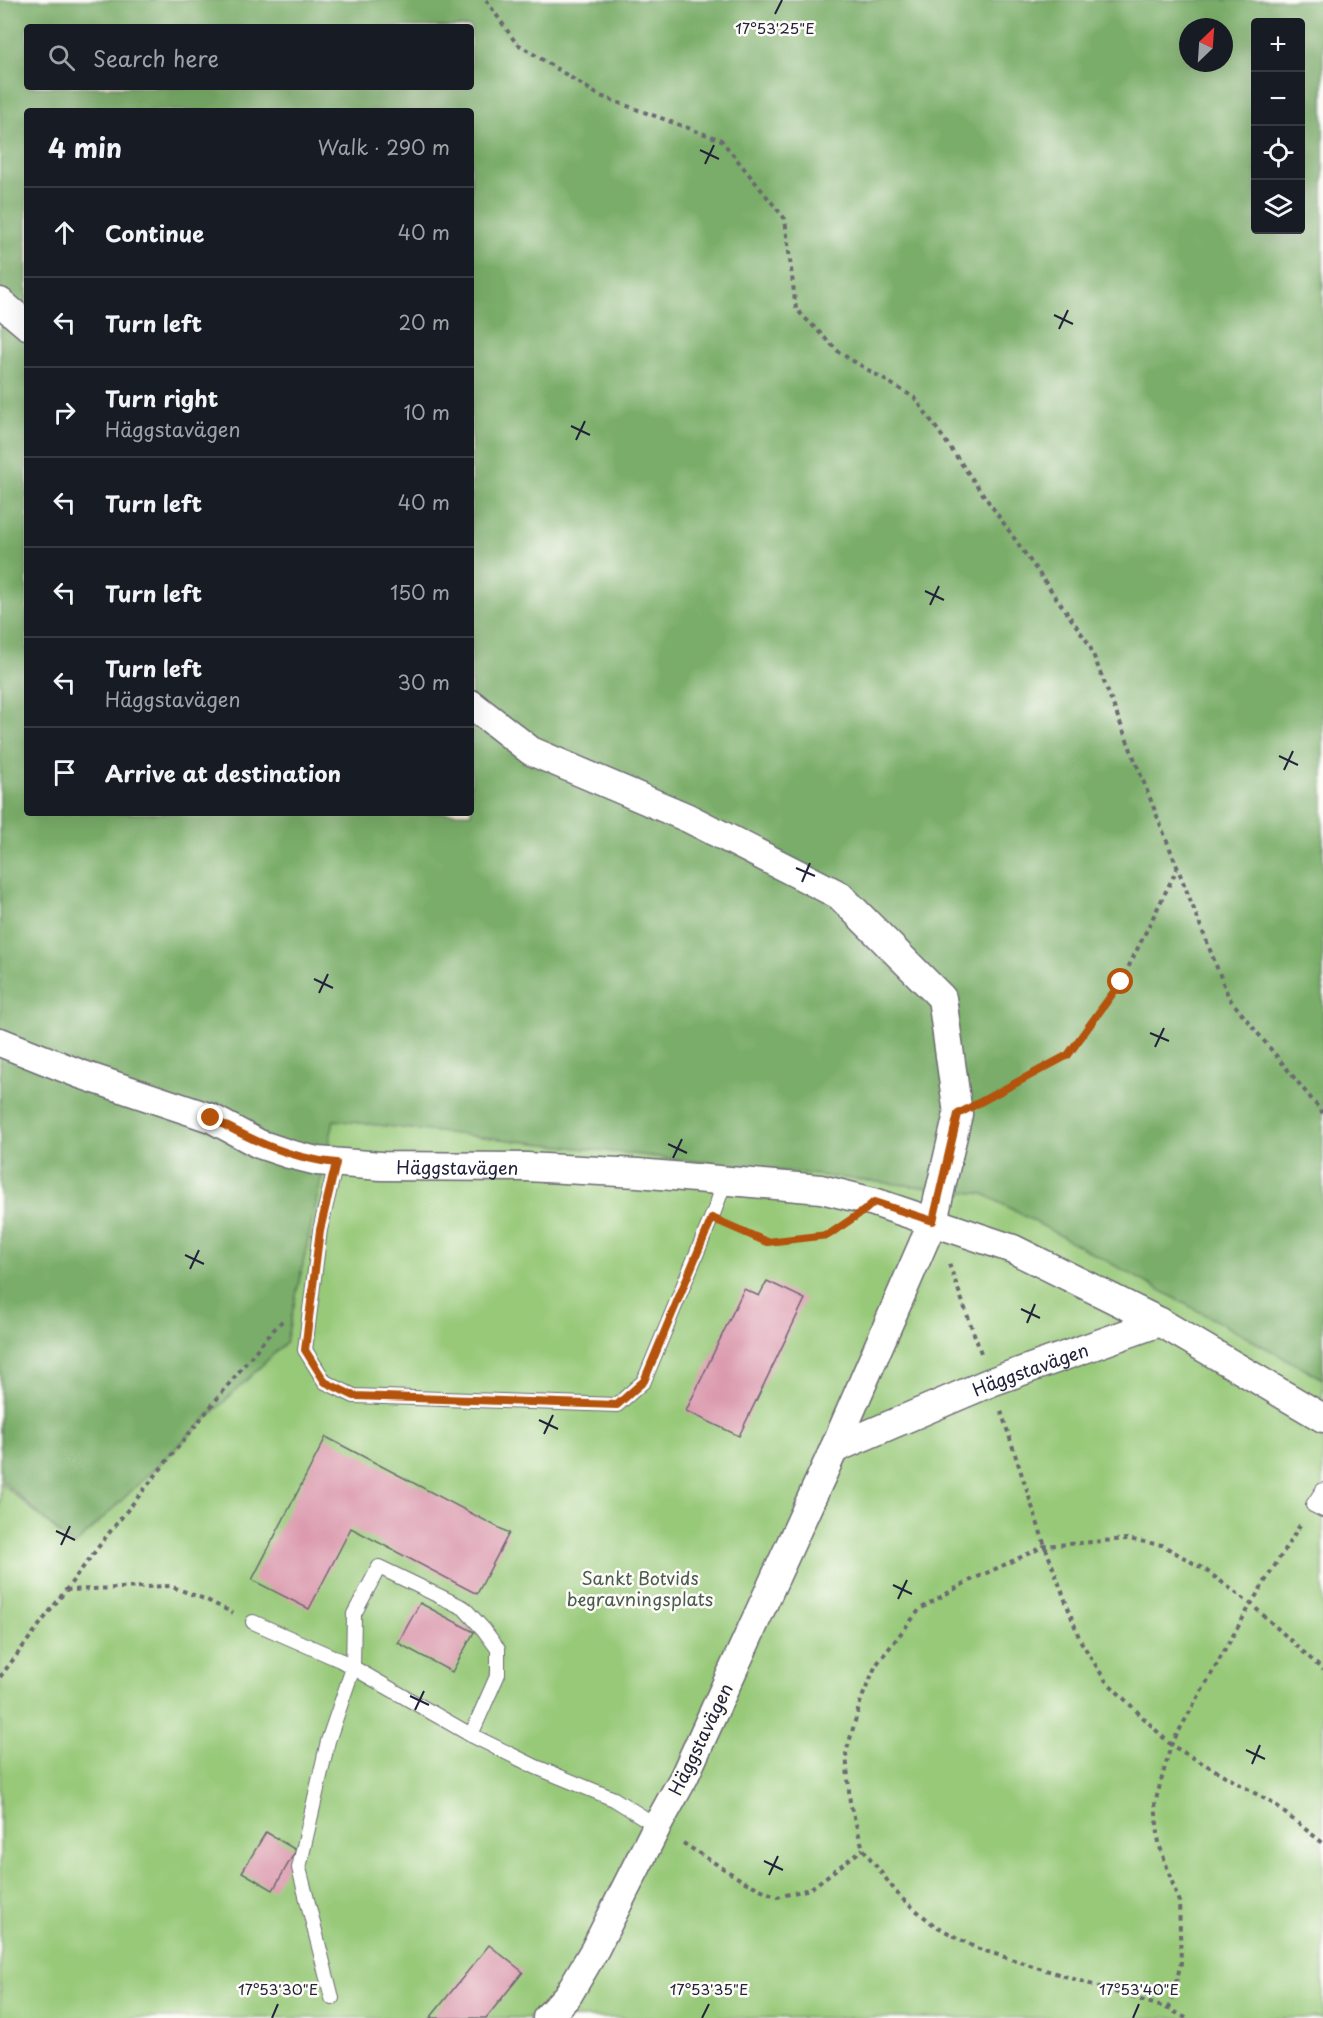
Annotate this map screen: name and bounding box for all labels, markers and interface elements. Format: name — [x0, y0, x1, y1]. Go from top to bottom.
text: 17°53'25"E — [735, 16, 815, 39]
north arrow — [1179, 18, 1233, 72]
map controls — [1251, 18, 1305, 234]
button: + — [1251, 18, 1305, 72]
search box — [24, 24, 474, 90]
icon: search — [45, 41, 78, 74]
text: Search here — [93, 41, 219, 74]
button: − — [1251, 72, 1305, 126]
button: locate — [1251, 126, 1305, 180]
text: 4 min — [48, 128, 122, 167]
text: Walk · 290 m — [318, 132, 450, 162]
button: layers — [1251, 180, 1305, 234]
icon: ahead — [48, 216, 81, 249]
text: Continue — [105, 216, 204, 249]
text: 40 m — [398, 217, 450, 247]
icon: left — [48, 306, 81, 339]
text: Turn left — [105, 306, 202, 339]
text: 20 m — [398, 307, 450, 337]
text: Turn right — [105, 381, 218, 414]
icon: right — [48, 396, 81, 429]
text: 10 m — [403, 397, 450, 427]
text: Häggstavägen — [105, 414, 240, 444]
icon: left — [48, 486, 81, 519]
text: Turn left — [105, 486, 202, 519]
text: 40 m — [398, 487, 450, 517]
icon: left — [48, 576, 81, 609]
text: Turn left — [105, 576, 202, 609]
text: 150 m — [390, 577, 450, 607]
text: Turn left — [105, 651, 202, 684]
icon: left — [48, 666, 81, 699]
text: 30 m — [397, 667, 450, 697]
text: Häggstavägen — [105, 684, 240, 714]
icon: arrive — [48, 756, 81, 789]
text: Arrive at destination — [105, 756, 341, 789]
route start — [1107, 968, 1133, 994]
route end — [197, 1104, 223, 1130]
street label: Häggstavägen — [396, 1153, 518, 1180]
street label: Häggstavägen — [968, 1335, 1092, 1402]
park label: Sankt Botvids begravningsplats — [567, 1564, 713, 1612]
street label: Häggstavägen — [661, 1678, 739, 1800]
text: 17°53'30"E — [238, 1977, 318, 2000]
text: 17°53'35"E — [670, 1977, 748, 2000]
text: 17°53'40"E — [1099, 1977, 1179, 2000]

